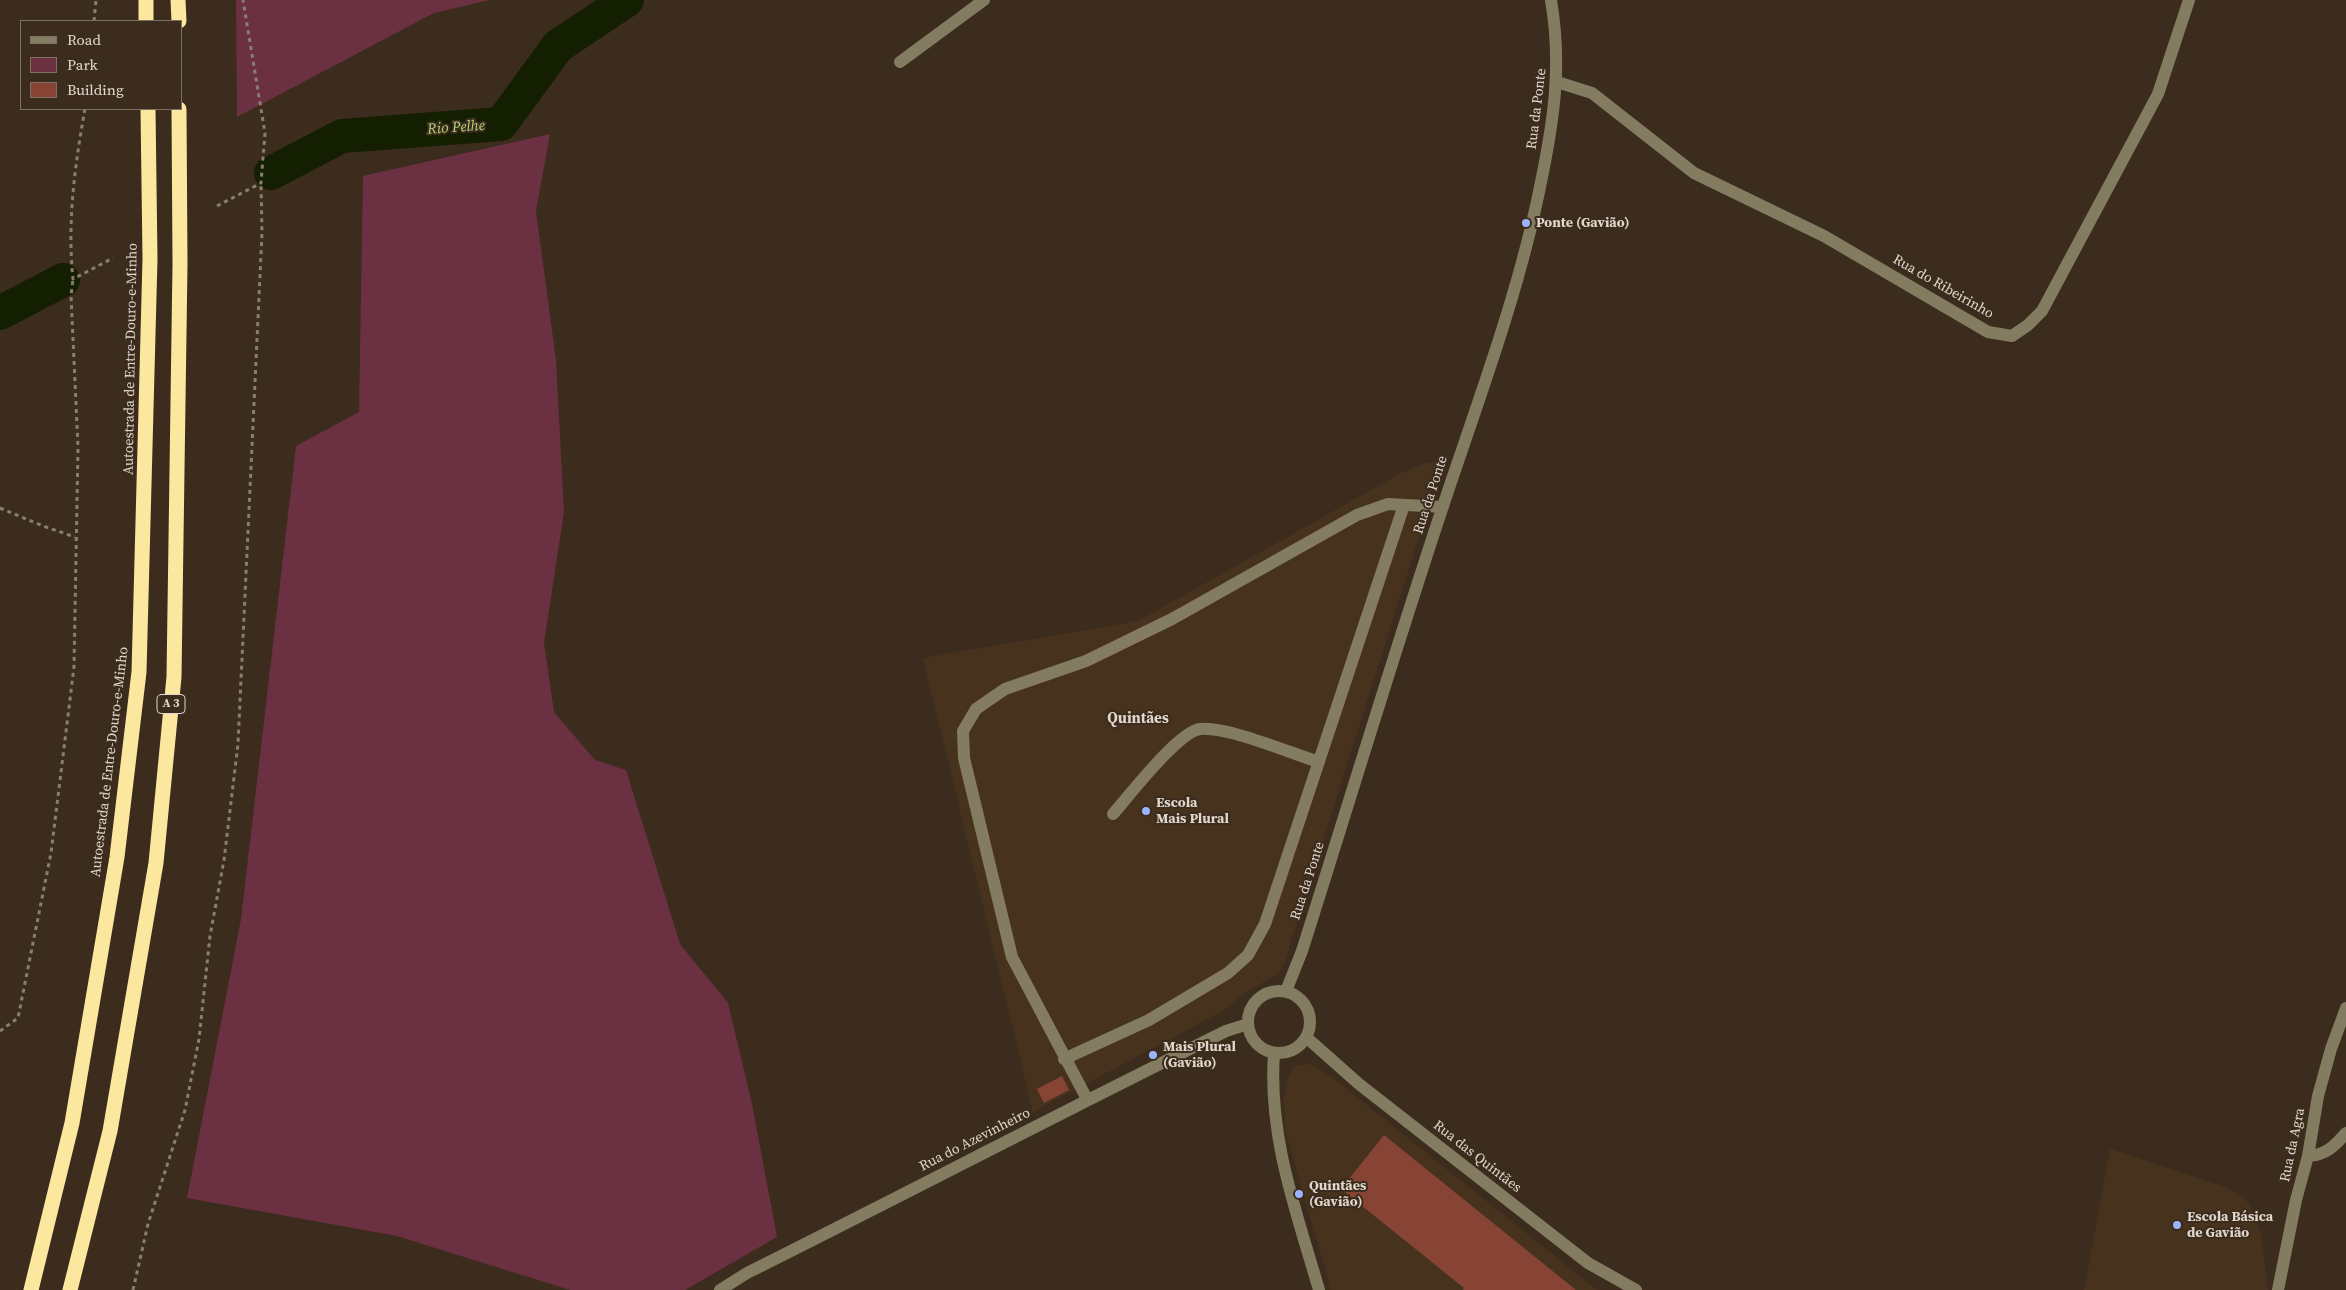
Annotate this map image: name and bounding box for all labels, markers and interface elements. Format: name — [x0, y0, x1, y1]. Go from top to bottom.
legend — [20, 20, 182, 110]
text: Road — [67, 29, 101, 50]
text: Park — [67, 54, 98, 75]
street label: Rua da Ponte — [1524, 68, 1550, 150]
text: Building — [67, 79, 124, 100]
water label: Rio Pelhe — [427, 117, 485, 139]
place label: Ponte (Gavião) — [1536, 215, 1630, 231]
marker: Ponte (Gavião) — [1520, 217, 1532, 229]
street label: Autoestrada de Entre-Douro-e-Minho — [121, 243, 141, 475]
street label: Rua do Ribeirinho — [1890, 251, 1996, 323]
street label: Rua da Ponte — [1410, 454, 1452, 536]
street label: Autoestrada de Entre-Douro-e-Minho — [88, 646, 132, 878]
road number: A 3 — [157, 694, 185, 714]
district label: Quintães — [1107, 710, 1169, 728]
place label: Escola Mais Plural — [1156, 795, 1229, 828]
marker: Escola Mais Plural — [1140, 805, 1152, 817]
street label: Rua da Ponte — [1287, 840, 1329, 922]
place label: Mais Plural (Gavião) — [1163, 1039, 1236, 1072]
marker: Mais Plural (Gavião) — [1147, 1049, 1159, 1061]
street label: Rua do Azevinheiro — [917, 1105, 1033, 1175]
street label: Rua da Agra — [2277, 1107, 2309, 1183]
street label: Rua das Quintães — [1430, 1117, 1524, 1197]
place label: Quintães (Gavião) — [1309, 1178, 1366, 1210]
marker: Quintães (Gavião) — [1293, 1188, 1305, 1200]
place label: Escola Básica de Gavião — [2187, 1209, 2273, 1242]
marker: Escola Básica de Gavião — [2171, 1219, 2183, 1231]

